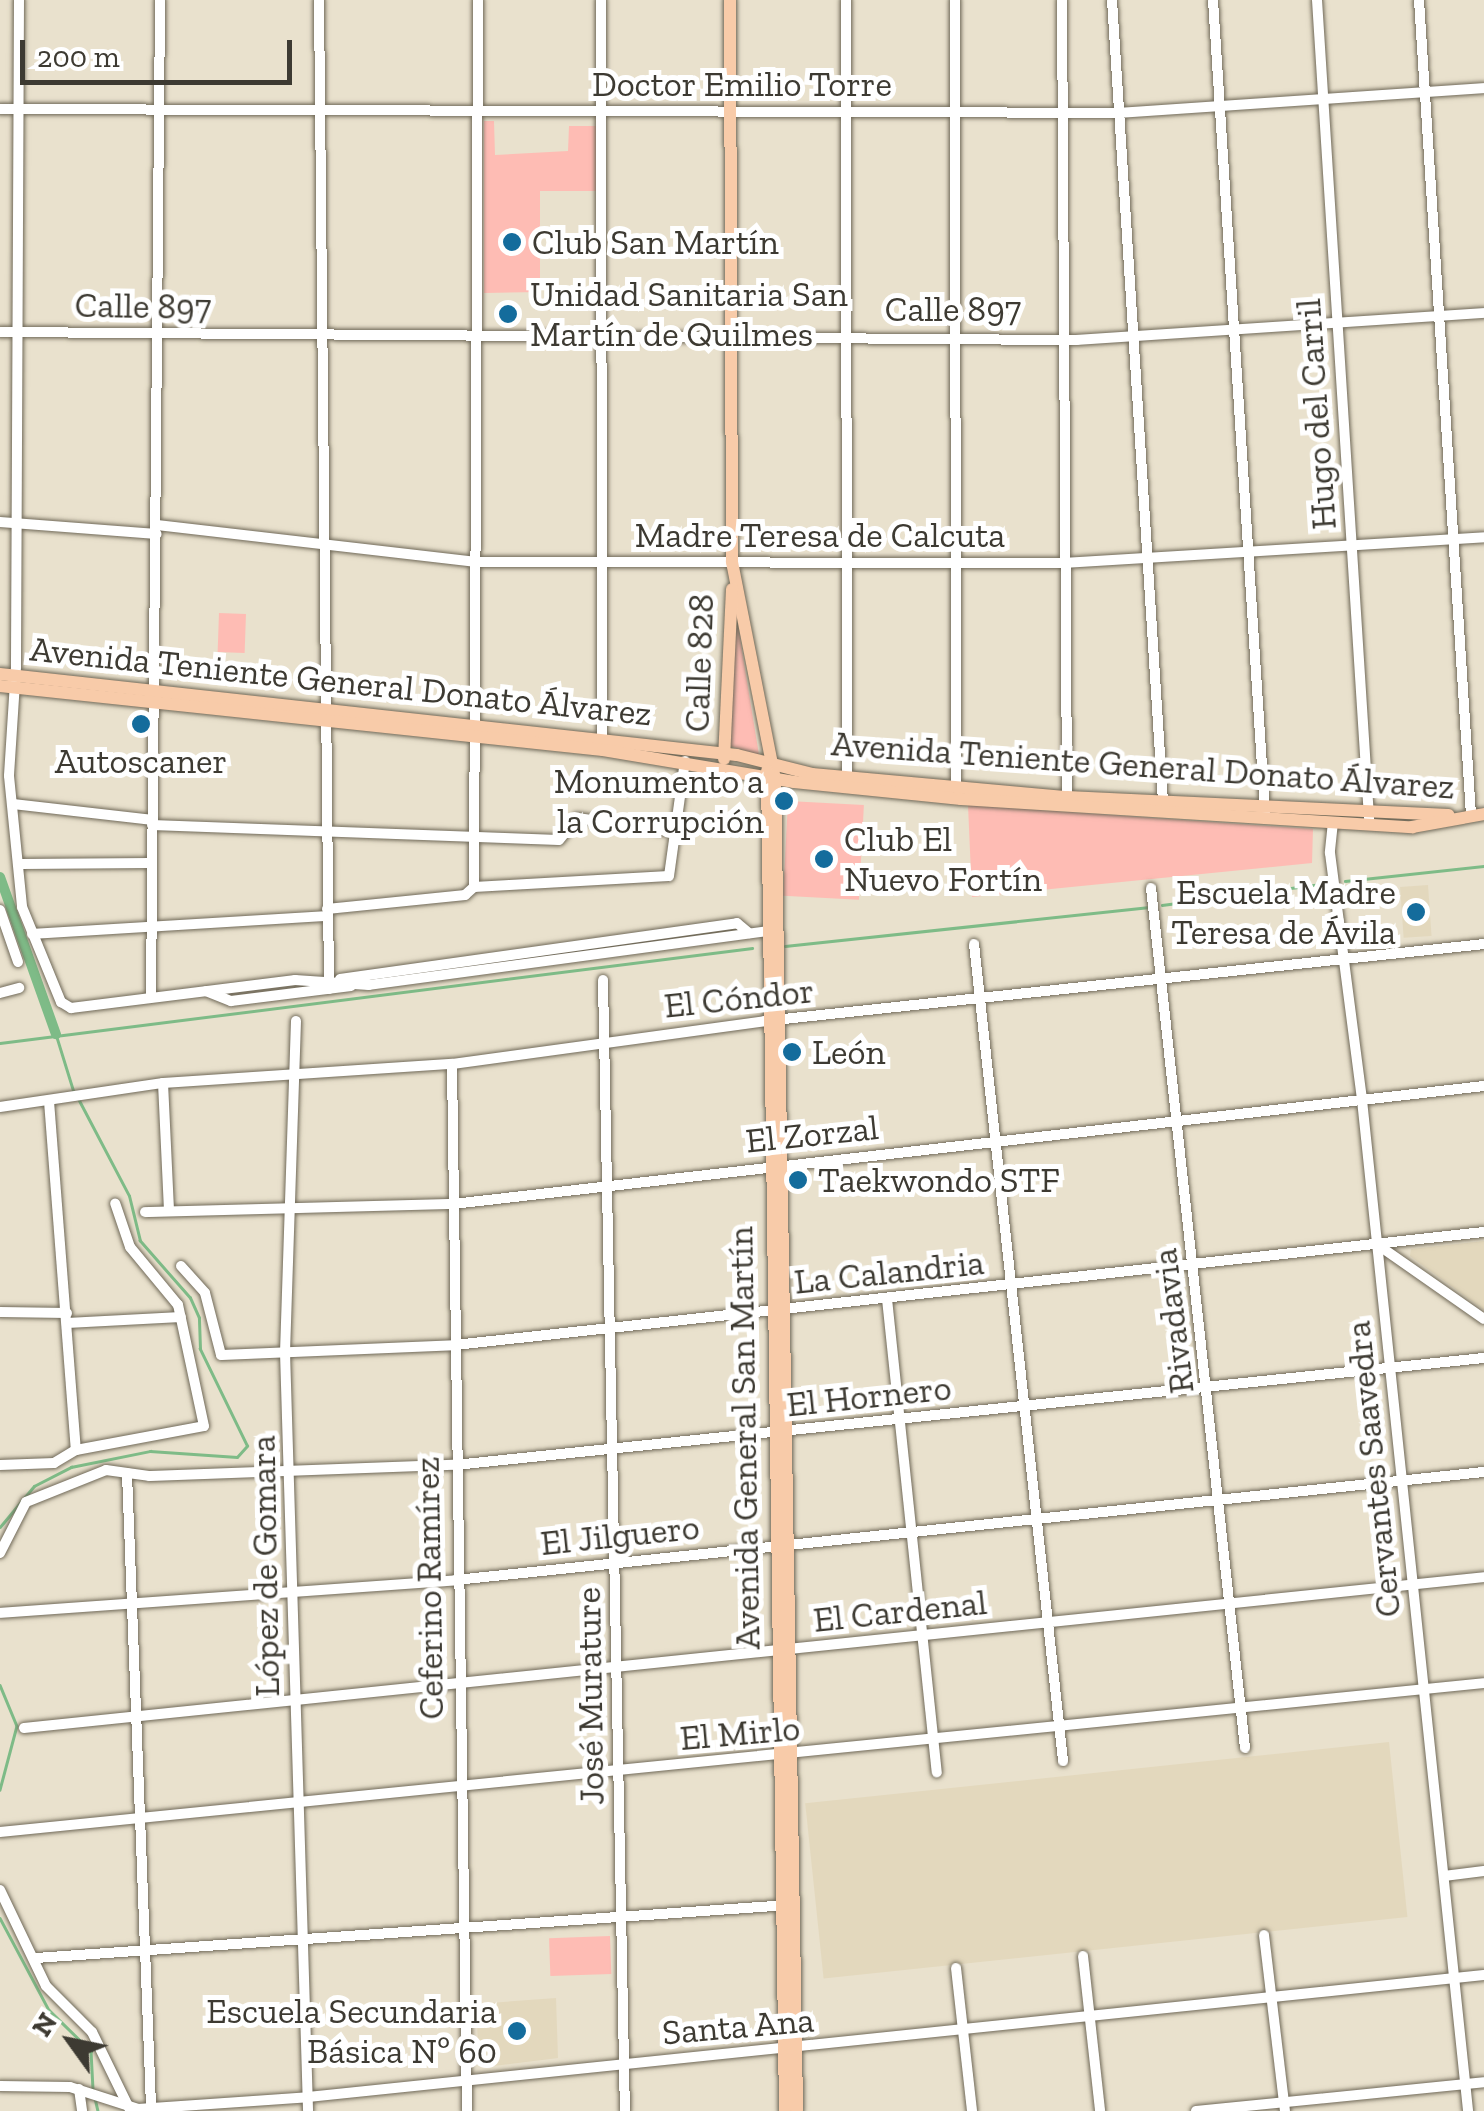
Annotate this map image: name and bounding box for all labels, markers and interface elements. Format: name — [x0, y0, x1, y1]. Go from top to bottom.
scale bar — [25, 20, 298, 82]
text: 200 m — [37, 39, 120, 75]
street label: Doctor Emilio Torre — [591, 63, 893, 105]
place label: Club San Martín — [532, 221, 779, 263]
marker: Club San Martín — [501, 231, 523, 253]
place label: Unidad Sanitaria San Martín de Quilmes — [530, 273, 848, 355]
street label: Calle 897 — [74, 284, 212, 328]
street label: Calle 897 — [885, 288, 1021, 330]
street label: Hugo del Carril — [1287, 297, 1345, 531]
marker: Unidad Sanitaria San Martín de Quilmes — [495, 301, 521, 327]
street label: Madre Teresa de Calcuta — [634, 514, 1006, 556]
street label: Calle 828 — [676, 593, 722, 733]
street label: Avenida Teniente General Donato Álvarez — [27, 627, 655, 735]
marker: Autoscaner — [130, 713, 152, 735]
street label: Avenida Teniente General Donato Álvarez — [829, 722, 1457, 808]
place label: Autoscaner — [55, 740, 227, 782]
place label: Monumento a la Corrupción — [554, 760, 764, 842]
marker: Monumento a la Corrupción — [773, 790, 795, 812]
place label: Club El Nuevo Fortín — [844, 818, 1042, 900]
marker: Club El Nuevo Fortín — [813, 848, 835, 870]
place label: Escuela Madre Teresa de Ávila — [1170, 871, 1396, 953]
marker: Escuela Madre Teresa de Ávila — [1405, 901, 1427, 923]
street label: El Cóndor — [662, 969, 816, 1027]
place label: León — [812, 1031, 886, 1073]
marker: León — [781, 1041, 803, 1063]
street label: El Zorzal — [744, 1106, 880, 1162]
place label: Taekwondo STF — [818, 1159, 1060, 1201]
marker: Taekwondo STF — [787, 1169, 809, 1191]
street label: Avenida General San Martín — [719, 1226, 769, 1650]
street label: La Calandria — [792, 1241, 986, 1303]
street label: Rivadavia — [1143, 1246, 1203, 1396]
street label: Cervantes Saavedra — [1337, 1319, 1409, 1619]
street label: El Hornero — [785, 1366, 953, 1426]
street label: López de Gomara — [242, 1435, 288, 1697]
street label: Ceferino Ramírez — [406, 1456, 452, 1720]
street label: El Jilguero — [538, 1506, 702, 1564]
street label: El Cardenal — [811, 1581, 989, 1641]
street label: José Murature — [567, 1587, 613, 1805]
street label: El Mirlo — [678, 1707, 802, 1759]
place label: Escuela Secundaria Básica Nº 60 — [206, 1990, 497, 2072]
north arrow — [20, 1991, 120, 2091]
street label: Santa Ana — [660, 1998, 816, 2054]
text: N — [25, 2006, 64, 2042]
marker: Escuela Secundaria Básica Nº 60 — [506, 2020, 528, 2042]

